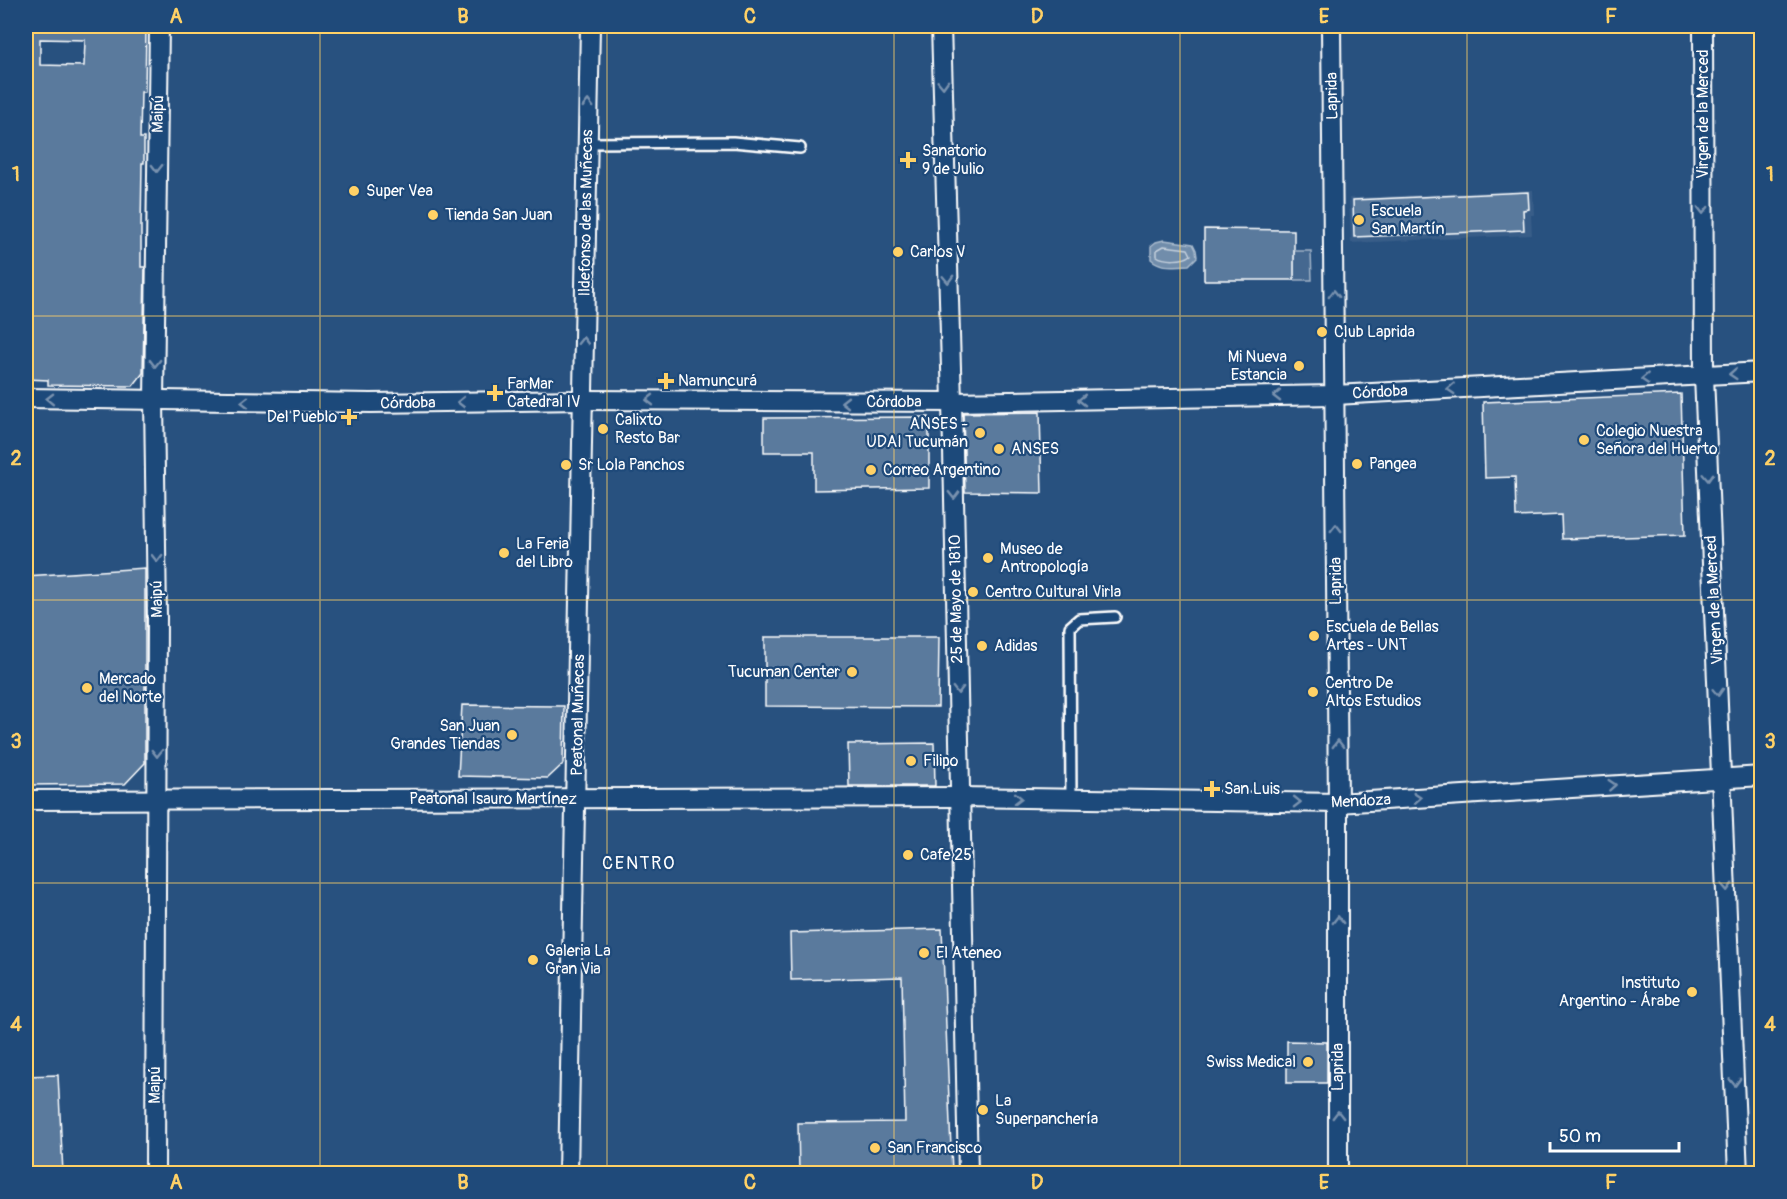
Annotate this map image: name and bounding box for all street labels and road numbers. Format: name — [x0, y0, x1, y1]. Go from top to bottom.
street label: Virgen de la Merced — [1693, 49, 1713, 179]
street label: Laprida — [1322, 72, 1342, 120]
street label: Maipú — [148, 95, 168, 133]
street label: Ildefonso de las Muñecas — [575, 129, 597, 297]
street label: Córdoba — [1352, 381, 1408, 403]
street label: Córdoba — [866, 392, 922, 412]
street label: Córdoba — [380, 393, 436, 413]
street label: 25 de Mayo de 1810 — [945, 534, 967, 664]
street label: Virgen de la Merced — [1701, 535, 1727, 665]
street label: Laprida — [1326, 557, 1346, 605]
street label: Maipú — [147, 580, 167, 618]
street label: Peatonal Muñecas — [567, 654, 589, 776]
street label: Peatonal Isauro Martínez — [409, 789, 577, 809]
street label: Mendoza — [1330, 789, 1392, 813]
street label: Laprida — [1328, 1043, 1348, 1091]
street label: Maipú — [145, 1066, 165, 1104]

